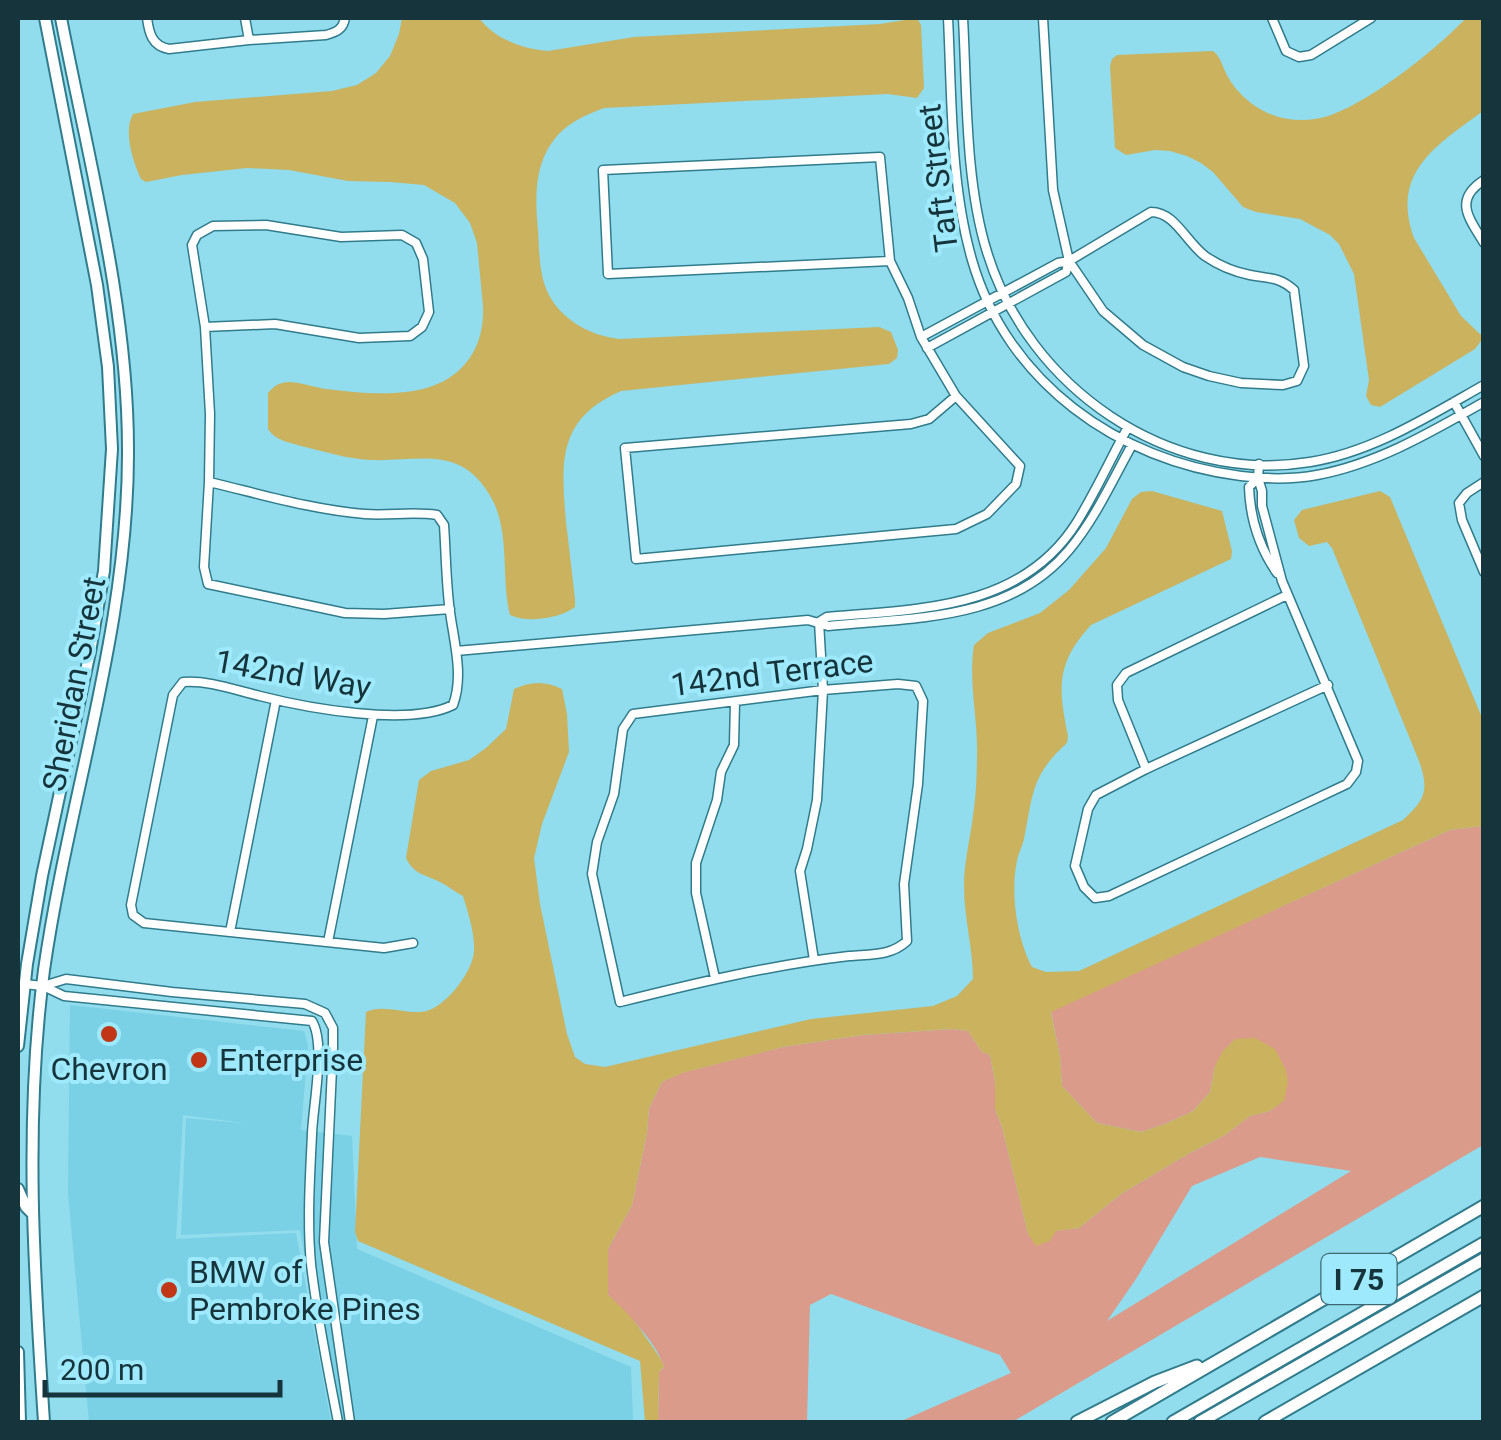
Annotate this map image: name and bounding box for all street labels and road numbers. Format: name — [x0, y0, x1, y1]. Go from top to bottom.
street label: Taft Street — [910, 102, 966, 254]
street label: Sheridan Street — [35, 574, 113, 794]
street label: 142nd Way — [212, 642, 374, 706]
street label: 142nd Terrace — [669, 642, 875, 704]
road number: I 75 — [1322, 1254, 1396, 1304]

